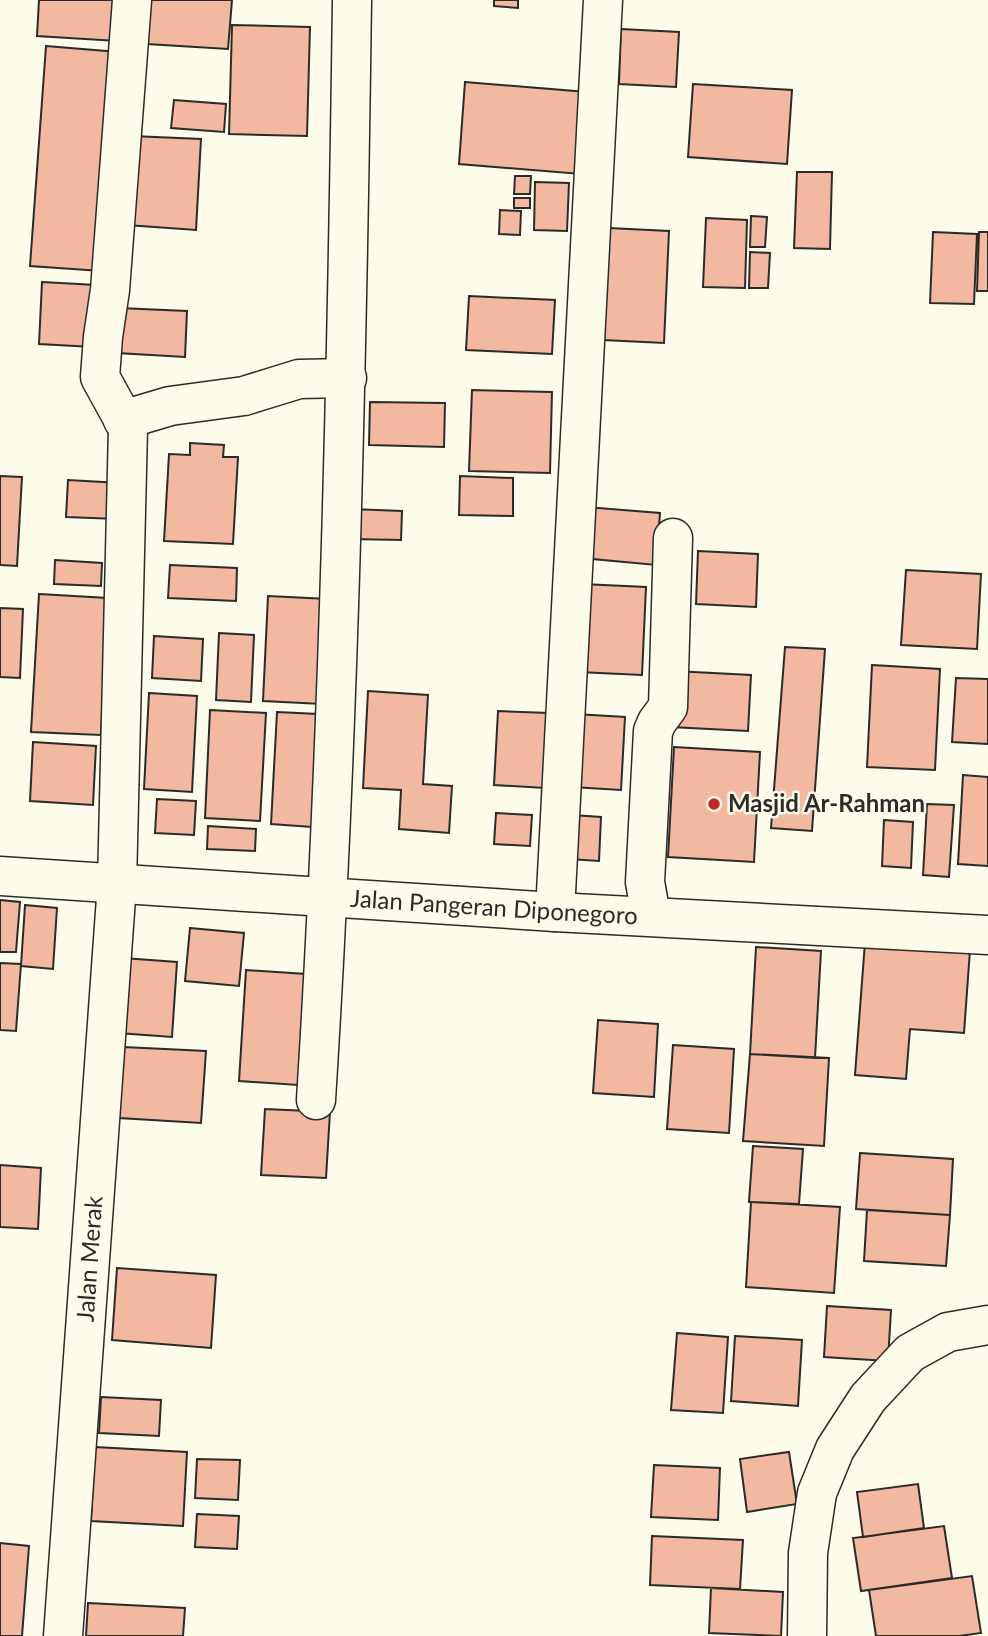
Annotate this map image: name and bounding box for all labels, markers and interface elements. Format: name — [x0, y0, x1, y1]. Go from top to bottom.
place label: Masjid Ar-Rahman — [728, 788, 925, 817]
marker: Masjid Ar-Rahman — [706, 796, 722, 812]
street label: Jalan Pangeran Diponegoro — [349, 883, 639, 929]
street label: Jalan Merak — [70, 1194, 108, 1323]

